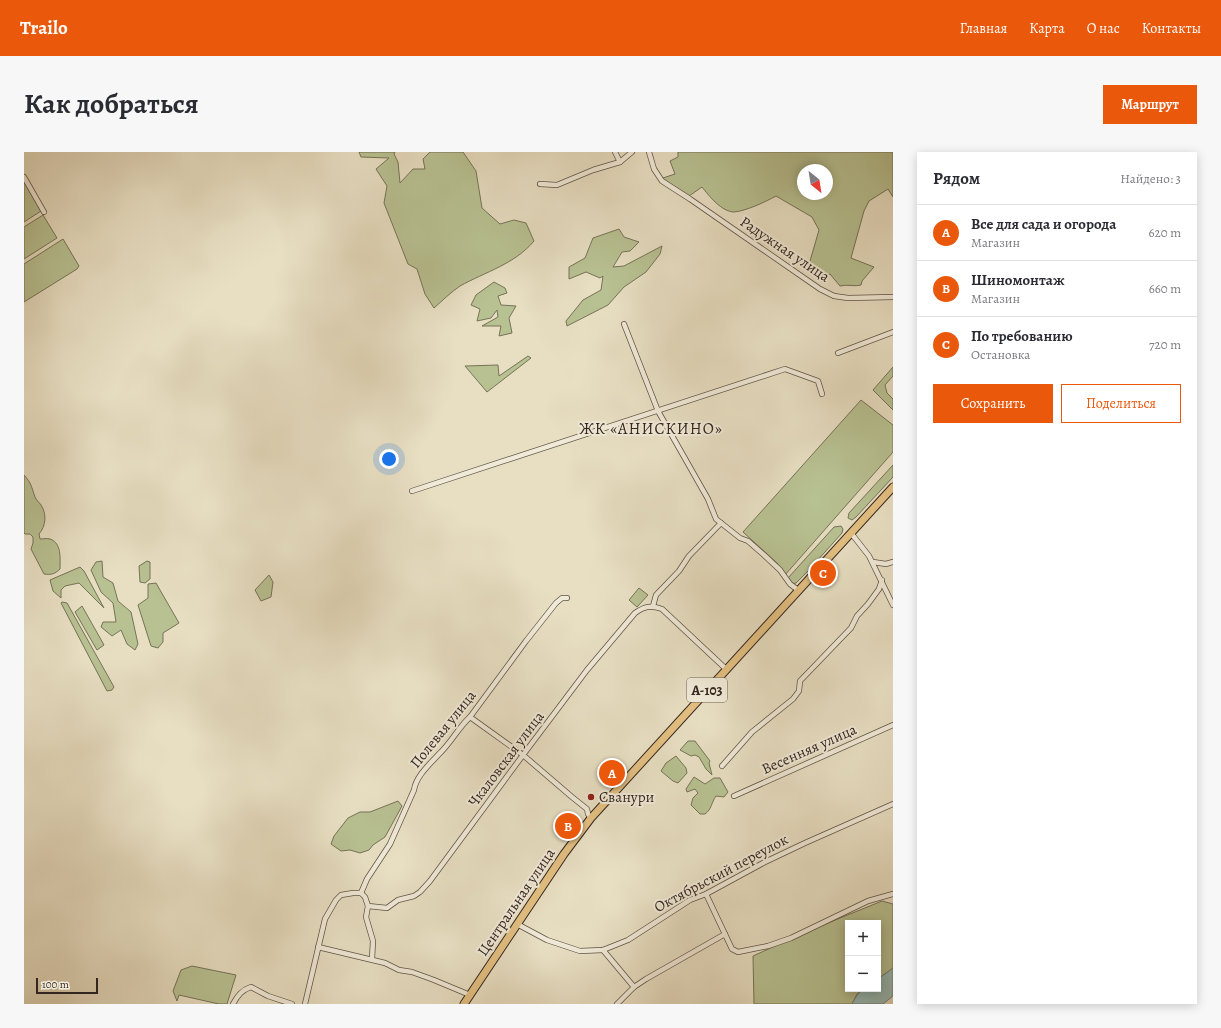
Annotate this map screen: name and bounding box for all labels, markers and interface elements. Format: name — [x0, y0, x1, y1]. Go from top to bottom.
text: Trailo — [20, 15, 68, 41]
text: Главная — [960, 19, 1007, 38]
text: Карта — [1029, 19, 1065, 38]
text: О нас — [1087, 19, 1120, 38]
text: Контакты — [1142, 19, 1201, 38]
text: Как добраться — [24, 85, 199, 123]
button: Маршрут — [1103, 85, 1197, 124]
north arrow — [797, 164, 833, 200]
text: Рядом — [933, 167, 980, 190]
text: Найдено: 3 — [1120, 170, 1181, 187]
street label: Радужная улица — [736, 211, 834, 287]
text: Все для сада и огорода — [971, 214, 1116, 234]
text: A — [942, 224, 950, 241]
text: 620 m — [1148, 224, 1181, 241]
text: Магазин — [971, 234, 1020, 251]
text: Шиномонтаж — [971, 270, 1065, 290]
text: B — [942, 280, 950, 297]
text: 660 m — [1149, 280, 1181, 297]
text: Магазин — [971, 290, 1020, 307]
text: По требованию — [971, 326, 1073, 346]
text: C — [942, 336, 950, 353]
text: 720 m — [1149, 336, 1181, 353]
text: Остановка — [971, 346, 1030, 363]
button: Сохранить — [933, 384, 1053, 423]
button: Поделиться — [1061, 384, 1181, 423]
district label: ЖК «АНИСКИНО» — [579, 418, 723, 440]
your location — [379, 449, 399, 469]
pin: C — [810, 558, 836, 588]
road number: А-103 — [687, 678, 727, 702]
street label: Полевая улица — [405, 686, 481, 772]
street label: Чкаловская улица — [463, 707, 549, 811]
street label: Весенняя улица — [758, 719, 860, 779]
pin: A — [599, 758, 625, 788]
place label: Сванури — [599, 787, 655, 807]
marker: Сванури — [586, 792, 596, 802]
pin: B — [555, 811, 581, 841]
street label: Октябрьский переулок — [651, 829, 792, 917]
street label: Центральная улица — [473, 844, 560, 960]
map controls — [845, 920, 881, 992]
button: + — [845, 920, 881, 956]
button: − — [845, 956, 881, 992]
scale bar — [36, 976, 98, 995]
text: 100 m — [42, 977, 69, 992]

